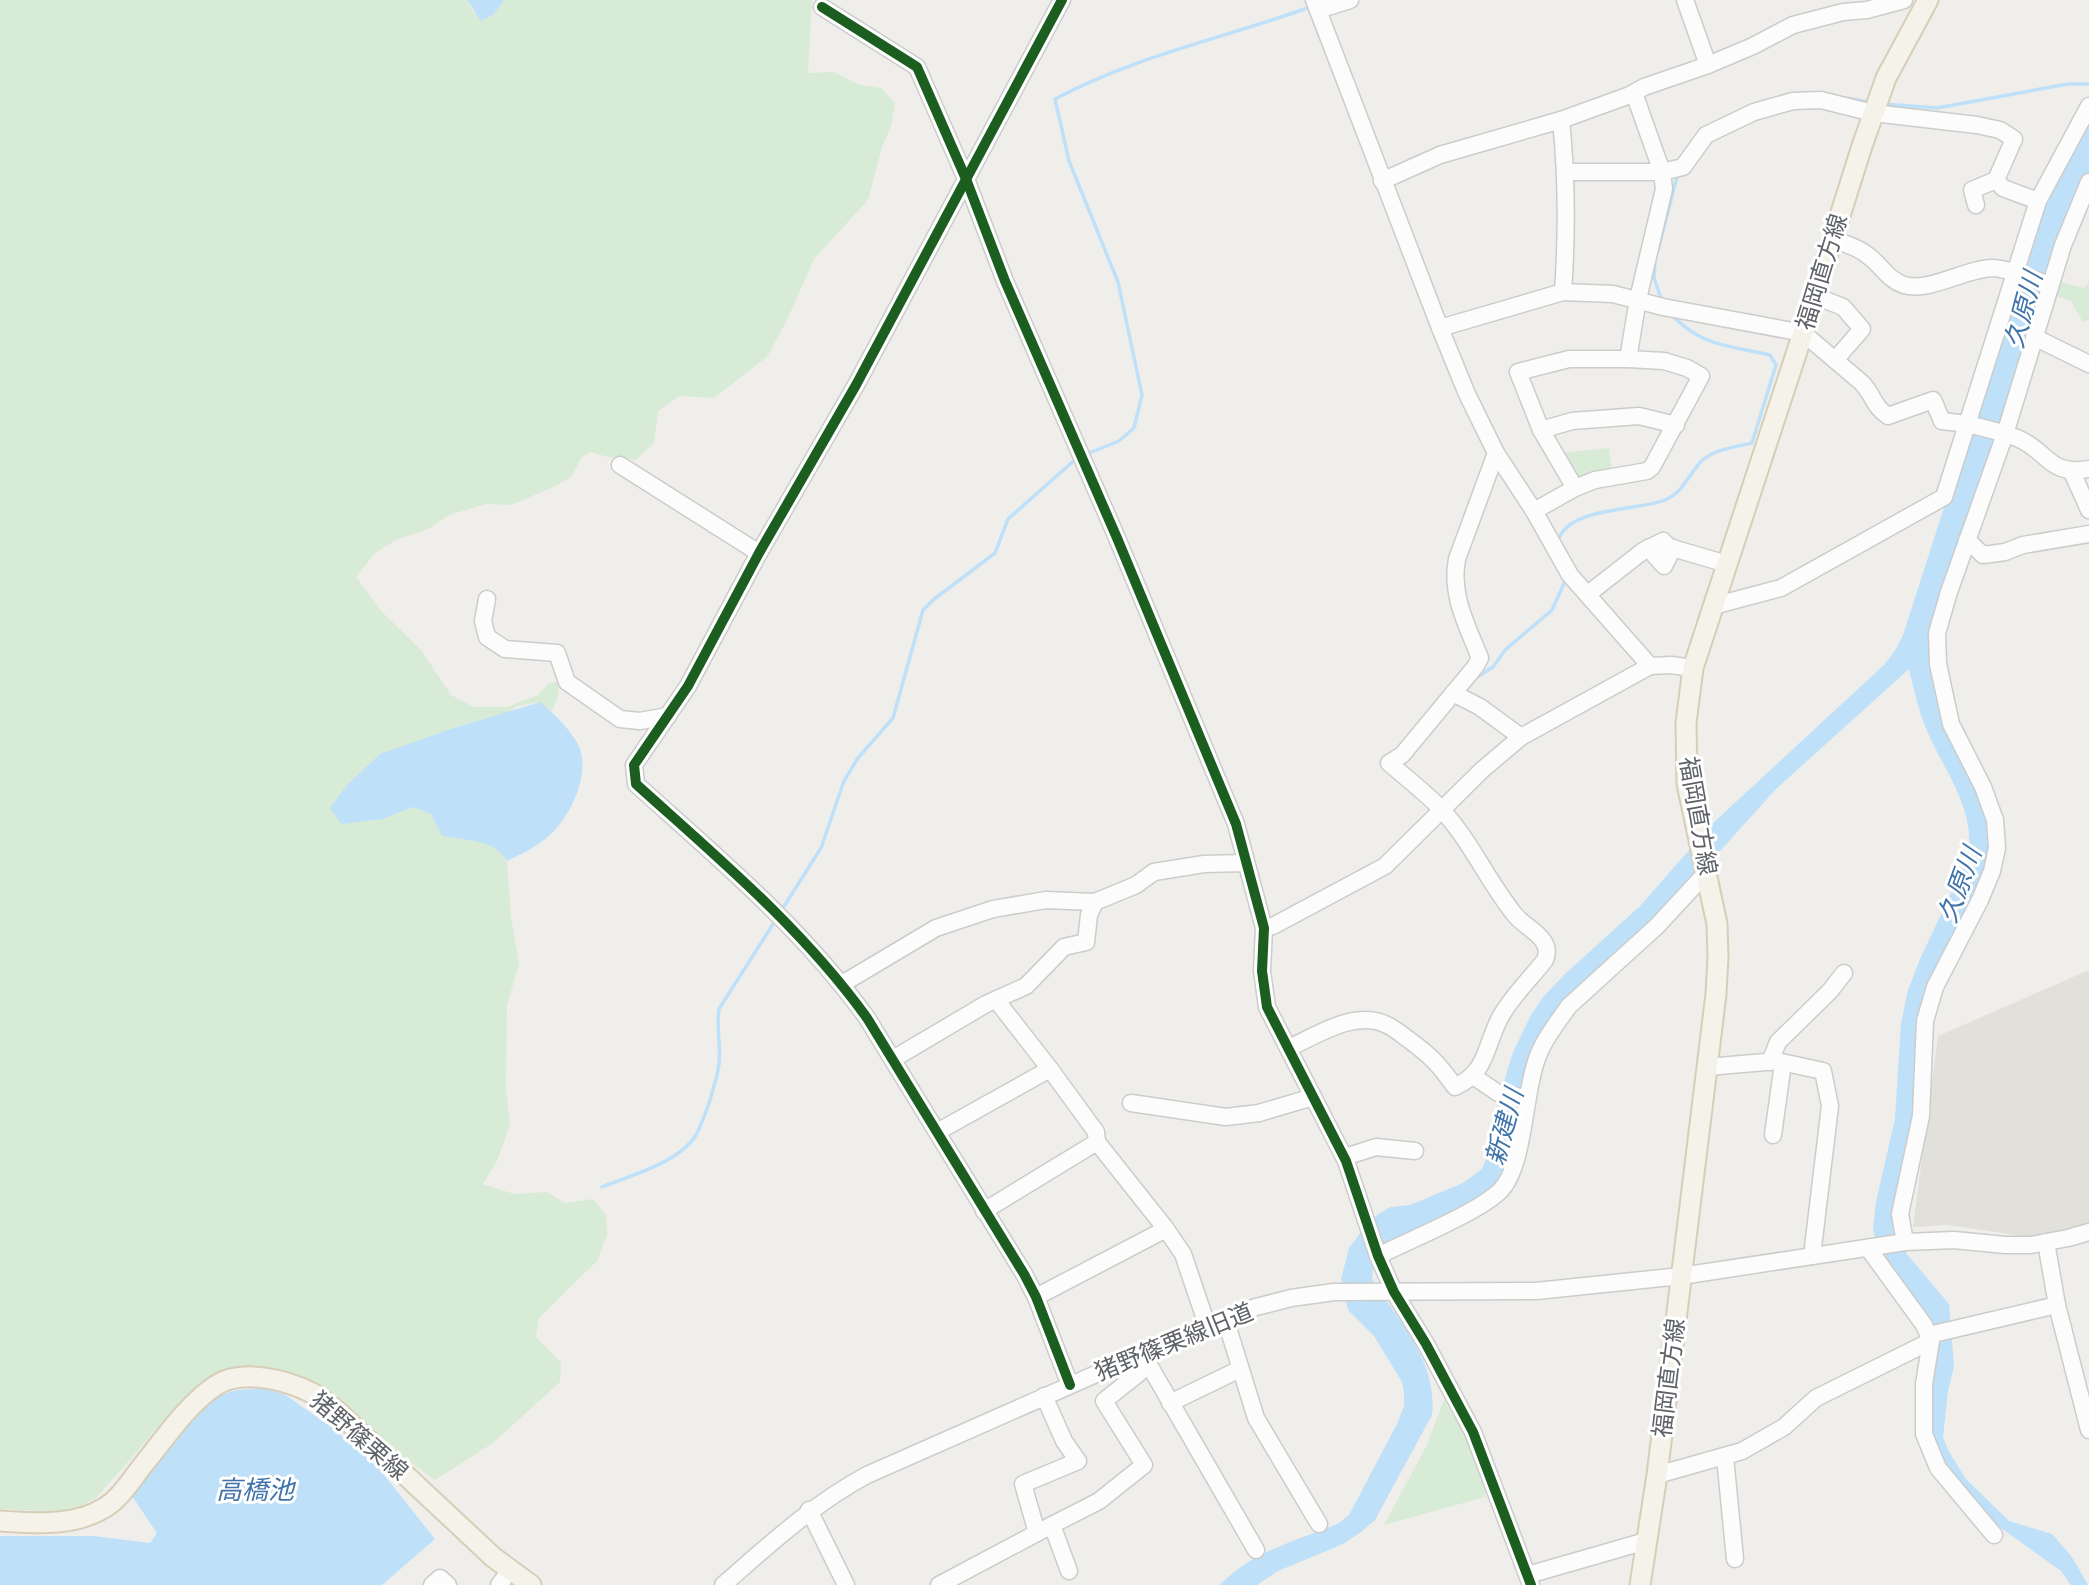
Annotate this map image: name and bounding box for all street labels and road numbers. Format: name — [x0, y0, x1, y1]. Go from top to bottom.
street label: 福岡直方線 — [1791, 211, 1853, 333]
street label: 福岡直方線 — [1674, 754, 1722, 878]
street label: 猪野篠栗線旧道 — [1091, 1298, 1257, 1386]
street label: 福岡直方線 — [1648, 1317, 1690, 1439]
street label: 猪野篠栗線 — [305, 1386, 413, 1486]

